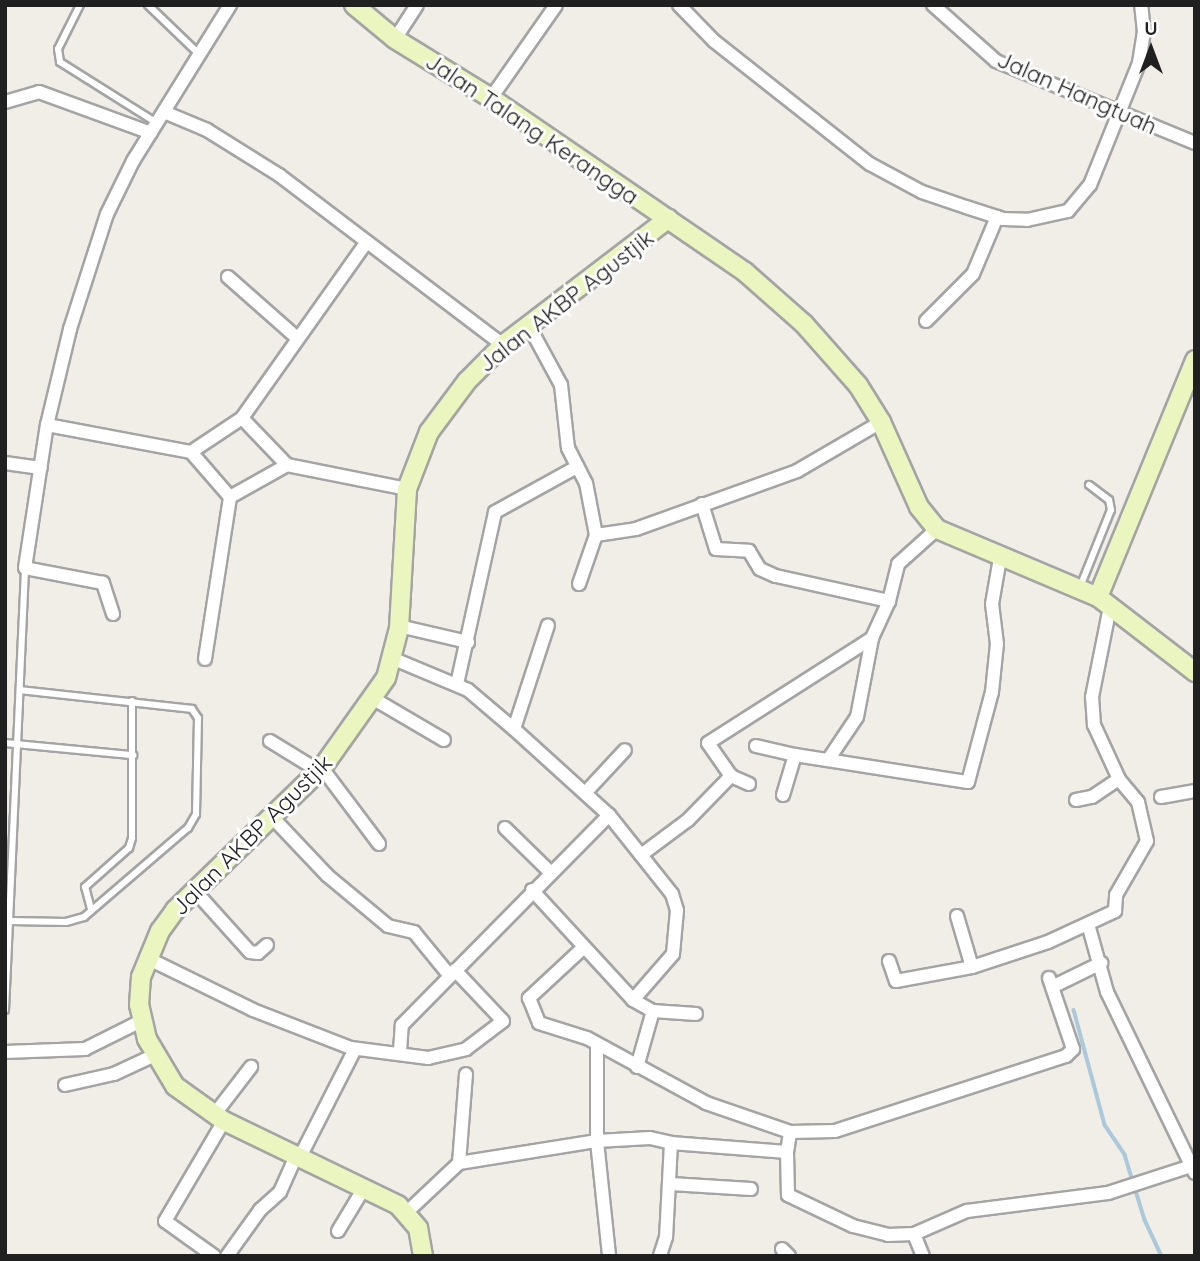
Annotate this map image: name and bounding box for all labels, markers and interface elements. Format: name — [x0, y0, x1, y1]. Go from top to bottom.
north arrow — [1116, 14, 1186, 84]
text: U — [1144, 16, 1158, 40]
street label: Jalan Hangtuah — [993, 45, 1161, 141]
street label: Jalan Talang Kerangga — [420, 47, 644, 211]
street label: Jalan AKBP Agustjik — [473, 224, 659, 378]
street label: Jalan AKBP Agustjik — [166, 749, 338, 921]

